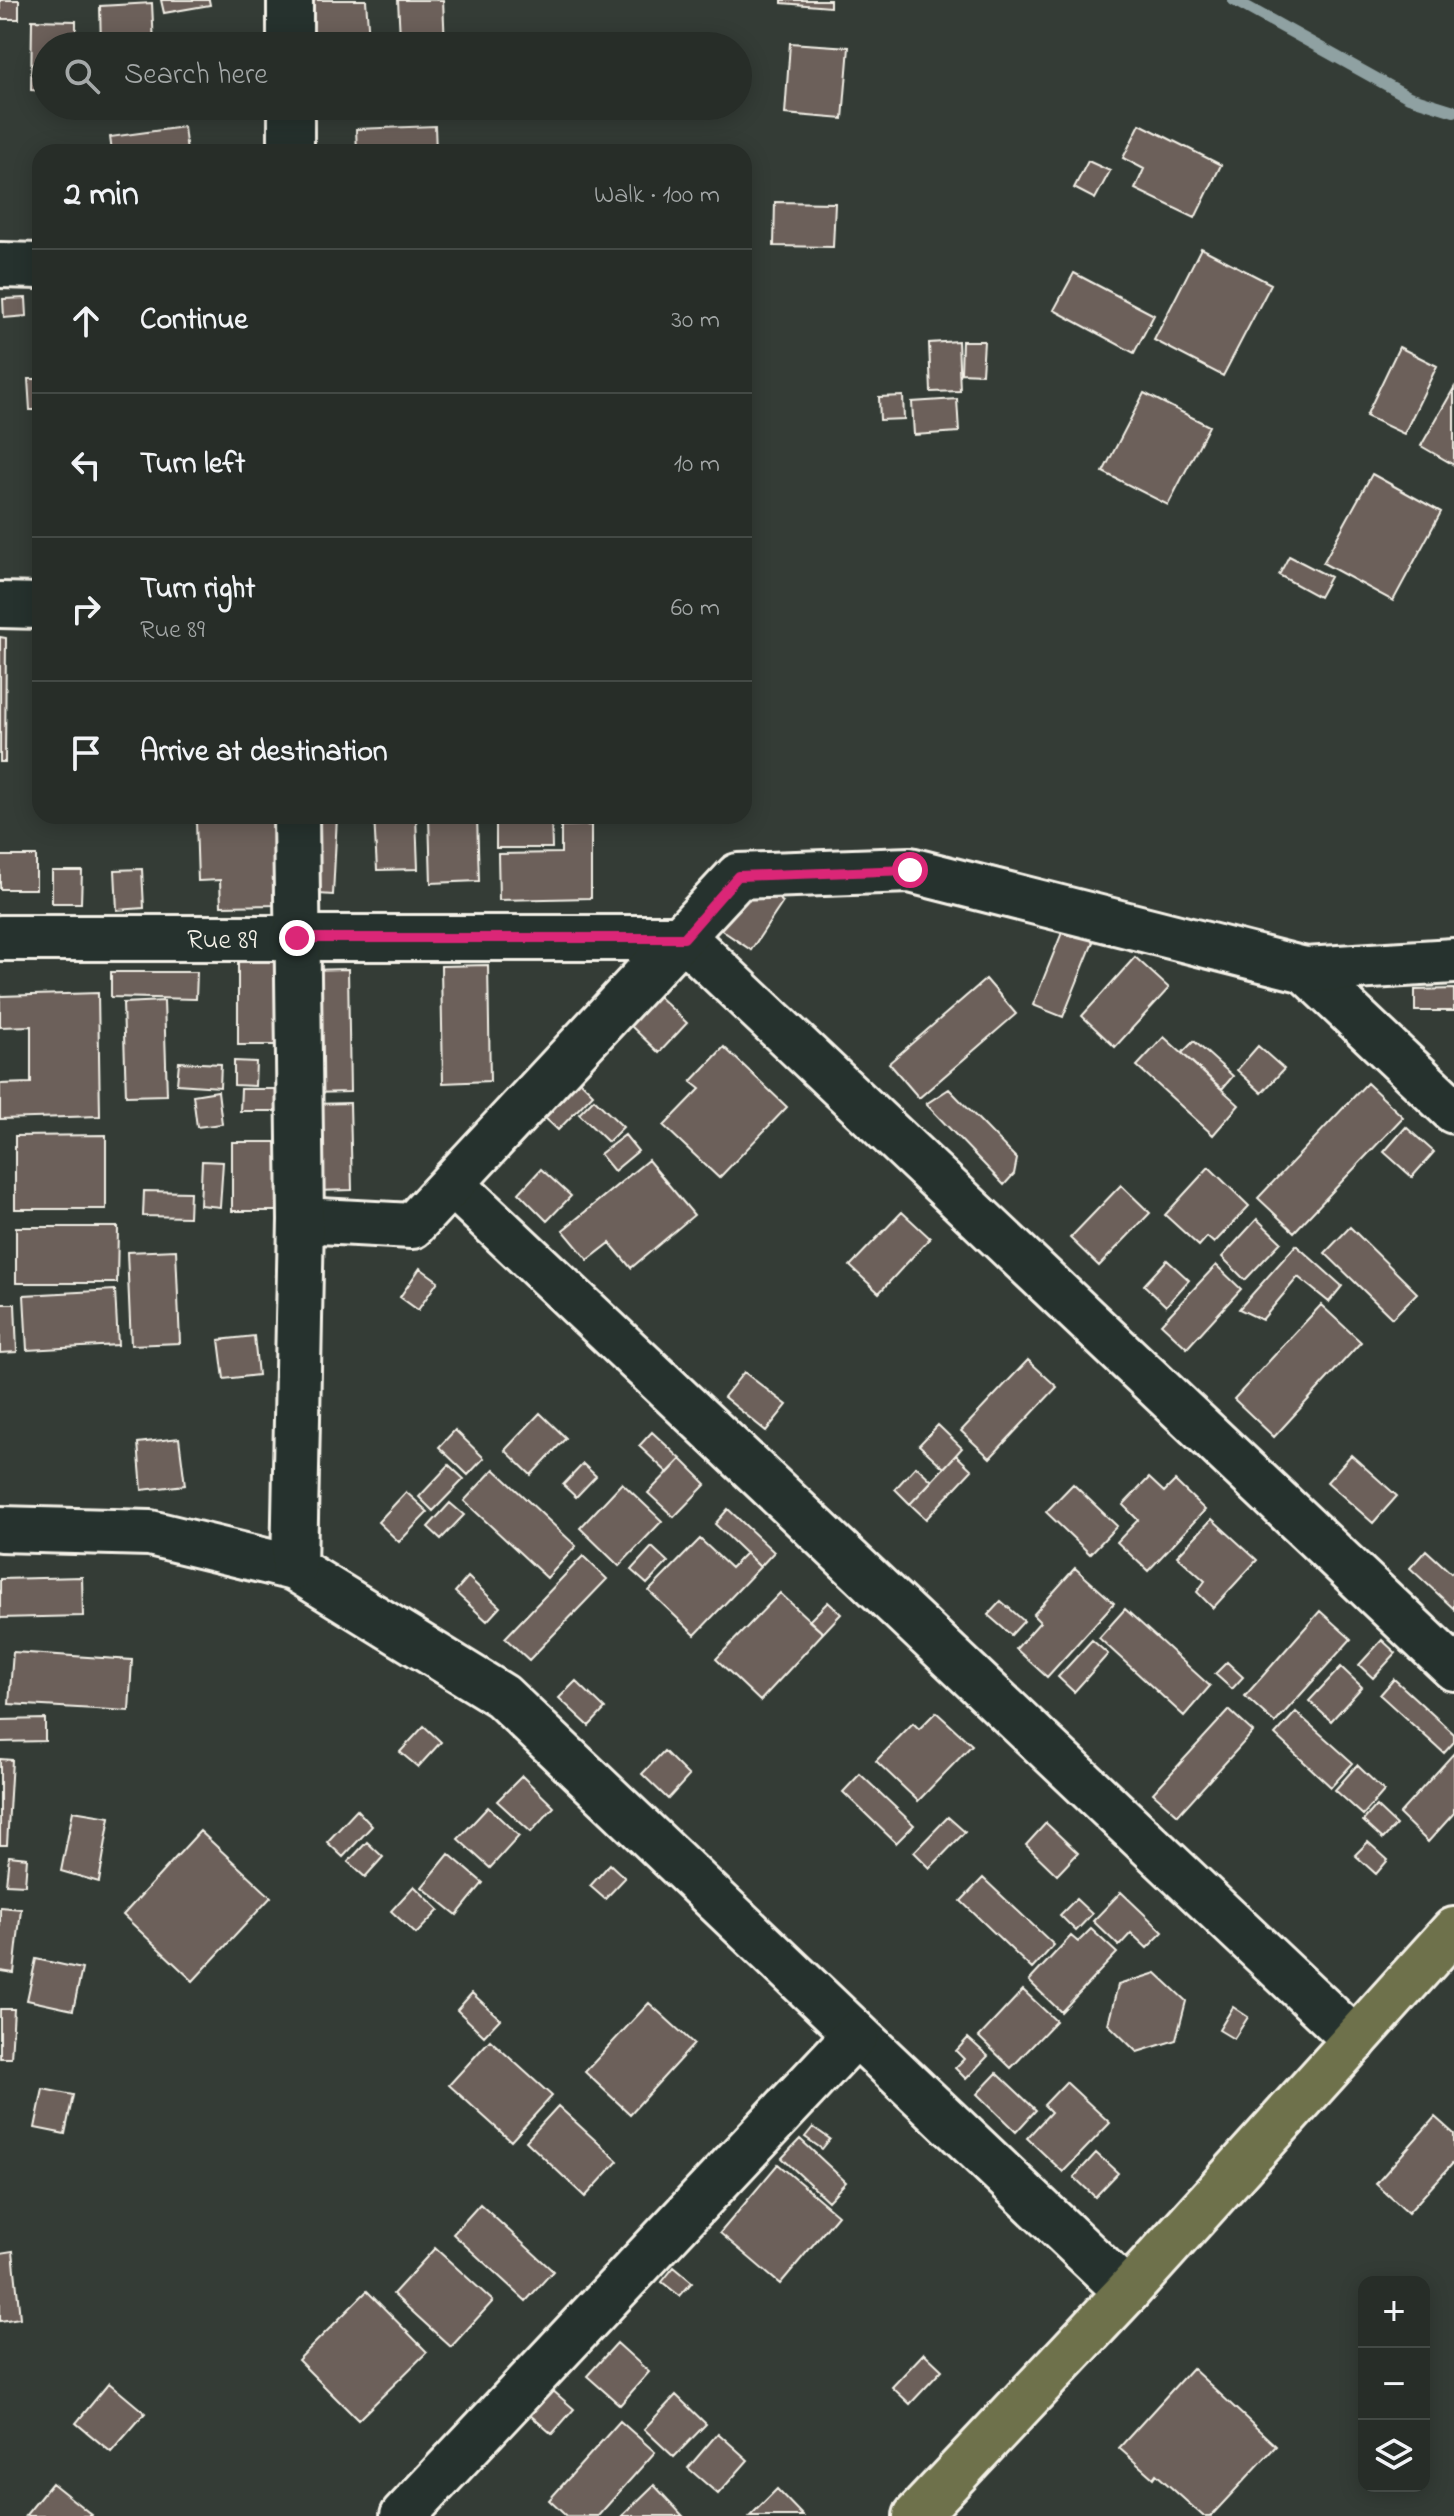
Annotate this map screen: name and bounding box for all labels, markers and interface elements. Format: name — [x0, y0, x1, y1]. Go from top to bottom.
search box — [32, 32, 752, 120]
icon: search — [60, 54, 104, 98]
text: Search here — [124, 54, 268, 98]
text: 2 min — [64, 171, 139, 221]
text: Walk · 100 m — [594, 177, 720, 215]
icon: ahead — [64, 299, 108, 343]
text: Continue — [140, 299, 248, 343]
text: 30 m — [671, 302, 720, 340]
icon: left — [64, 443, 108, 487]
text: Turn left — [140, 443, 245, 487]
text: 10 m — [674, 446, 720, 484]
text: Turn right — [140, 568, 255, 612]
icon: right — [64, 587, 108, 631]
text: 60 m — [671, 590, 720, 628]
text: Rue 89 — [140, 612, 205, 650]
icon: arrive — [64, 731, 108, 775]
text: Arrive at destination — [140, 731, 388, 775]
route start — [892, 852, 928, 888]
route end — [279, 920, 315, 956]
street label: Rue 89 — [187, 921, 258, 962]
map controls — [1358, 2276, 1430, 2492]
button: + — [1358, 2276, 1430, 2348]
button: − — [1358, 2348, 1430, 2420]
button: layers — [1358, 2420, 1430, 2492]

